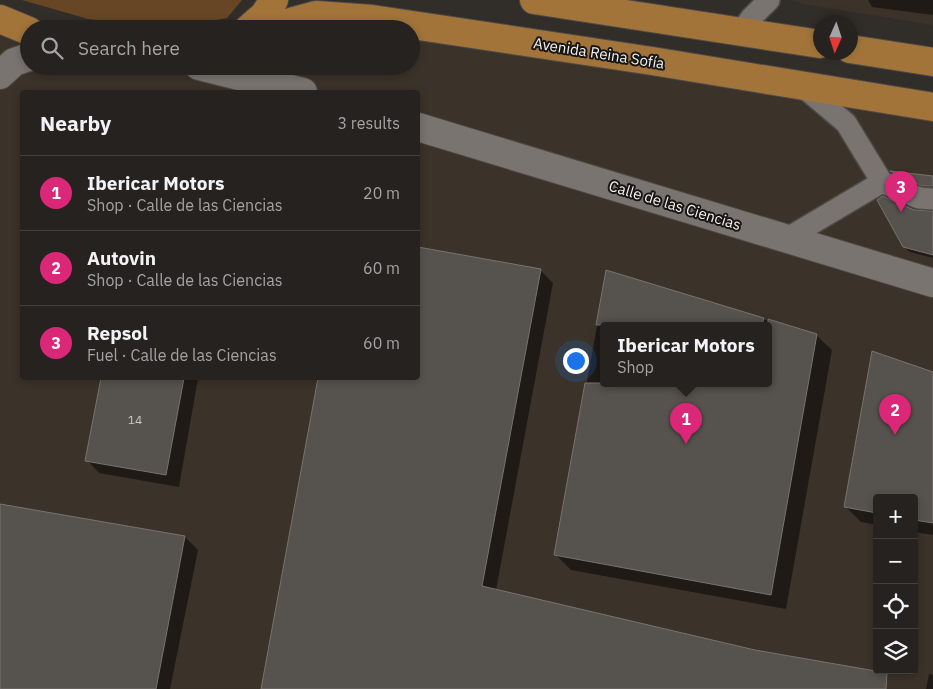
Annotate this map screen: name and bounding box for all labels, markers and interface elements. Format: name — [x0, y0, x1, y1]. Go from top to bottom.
north arrow — [813, 15, 858, 60]
search box — [20, 20, 420, 75]
street label: Avenida Reina Sofía — [532, 33, 666, 73]
icon: search — [38, 34, 66, 62]
text: Search here — [78, 36, 180, 60]
text: Nearby — [40, 109, 111, 137]
text: 3 results — [337, 113, 400, 133]
text: Ibericar Motors — [87, 171, 225, 195]
pin: 3 — [885, 171, 917, 212]
street label: Calle de las Ciencias — [607, 176, 743, 234]
text: 1 — [51, 183, 61, 203]
text: 20 m — [363, 183, 400, 203]
text: Shop · Calle de las Ciencias — [87, 195, 283, 215]
text: Autovin — [87, 246, 156, 270]
text: 2 — [51, 258, 61, 278]
text: 60 m — [363, 258, 400, 278]
text: Shop · Calle de las Ciencias — [87, 270, 283, 290]
text: Repsol — [87, 321, 148, 345]
popup — [600, 322, 772, 387]
text: 3 — [51, 333, 61, 353]
text: 60 m — [363, 333, 400, 353]
text: Ibericar Motors — [617, 333, 755, 357]
text: Fuel · Calle de las Ciencias — [87, 345, 277, 365]
your location — [563, 348, 589, 374]
text: Shop — [617, 357, 654, 377]
pin: 2 — [879, 394, 911, 435]
pin: 1 — [670, 403, 702, 444]
house number: 14 — [128, 412, 142, 427]
map controls — [873, 494, 918, 674]
button: + — [873, 494, 918, 539]
button: − — [873, 539, 918, 584]
button: locate — [873, 584, 918, 629]
button: layers — [873, 629, 918, 674]

